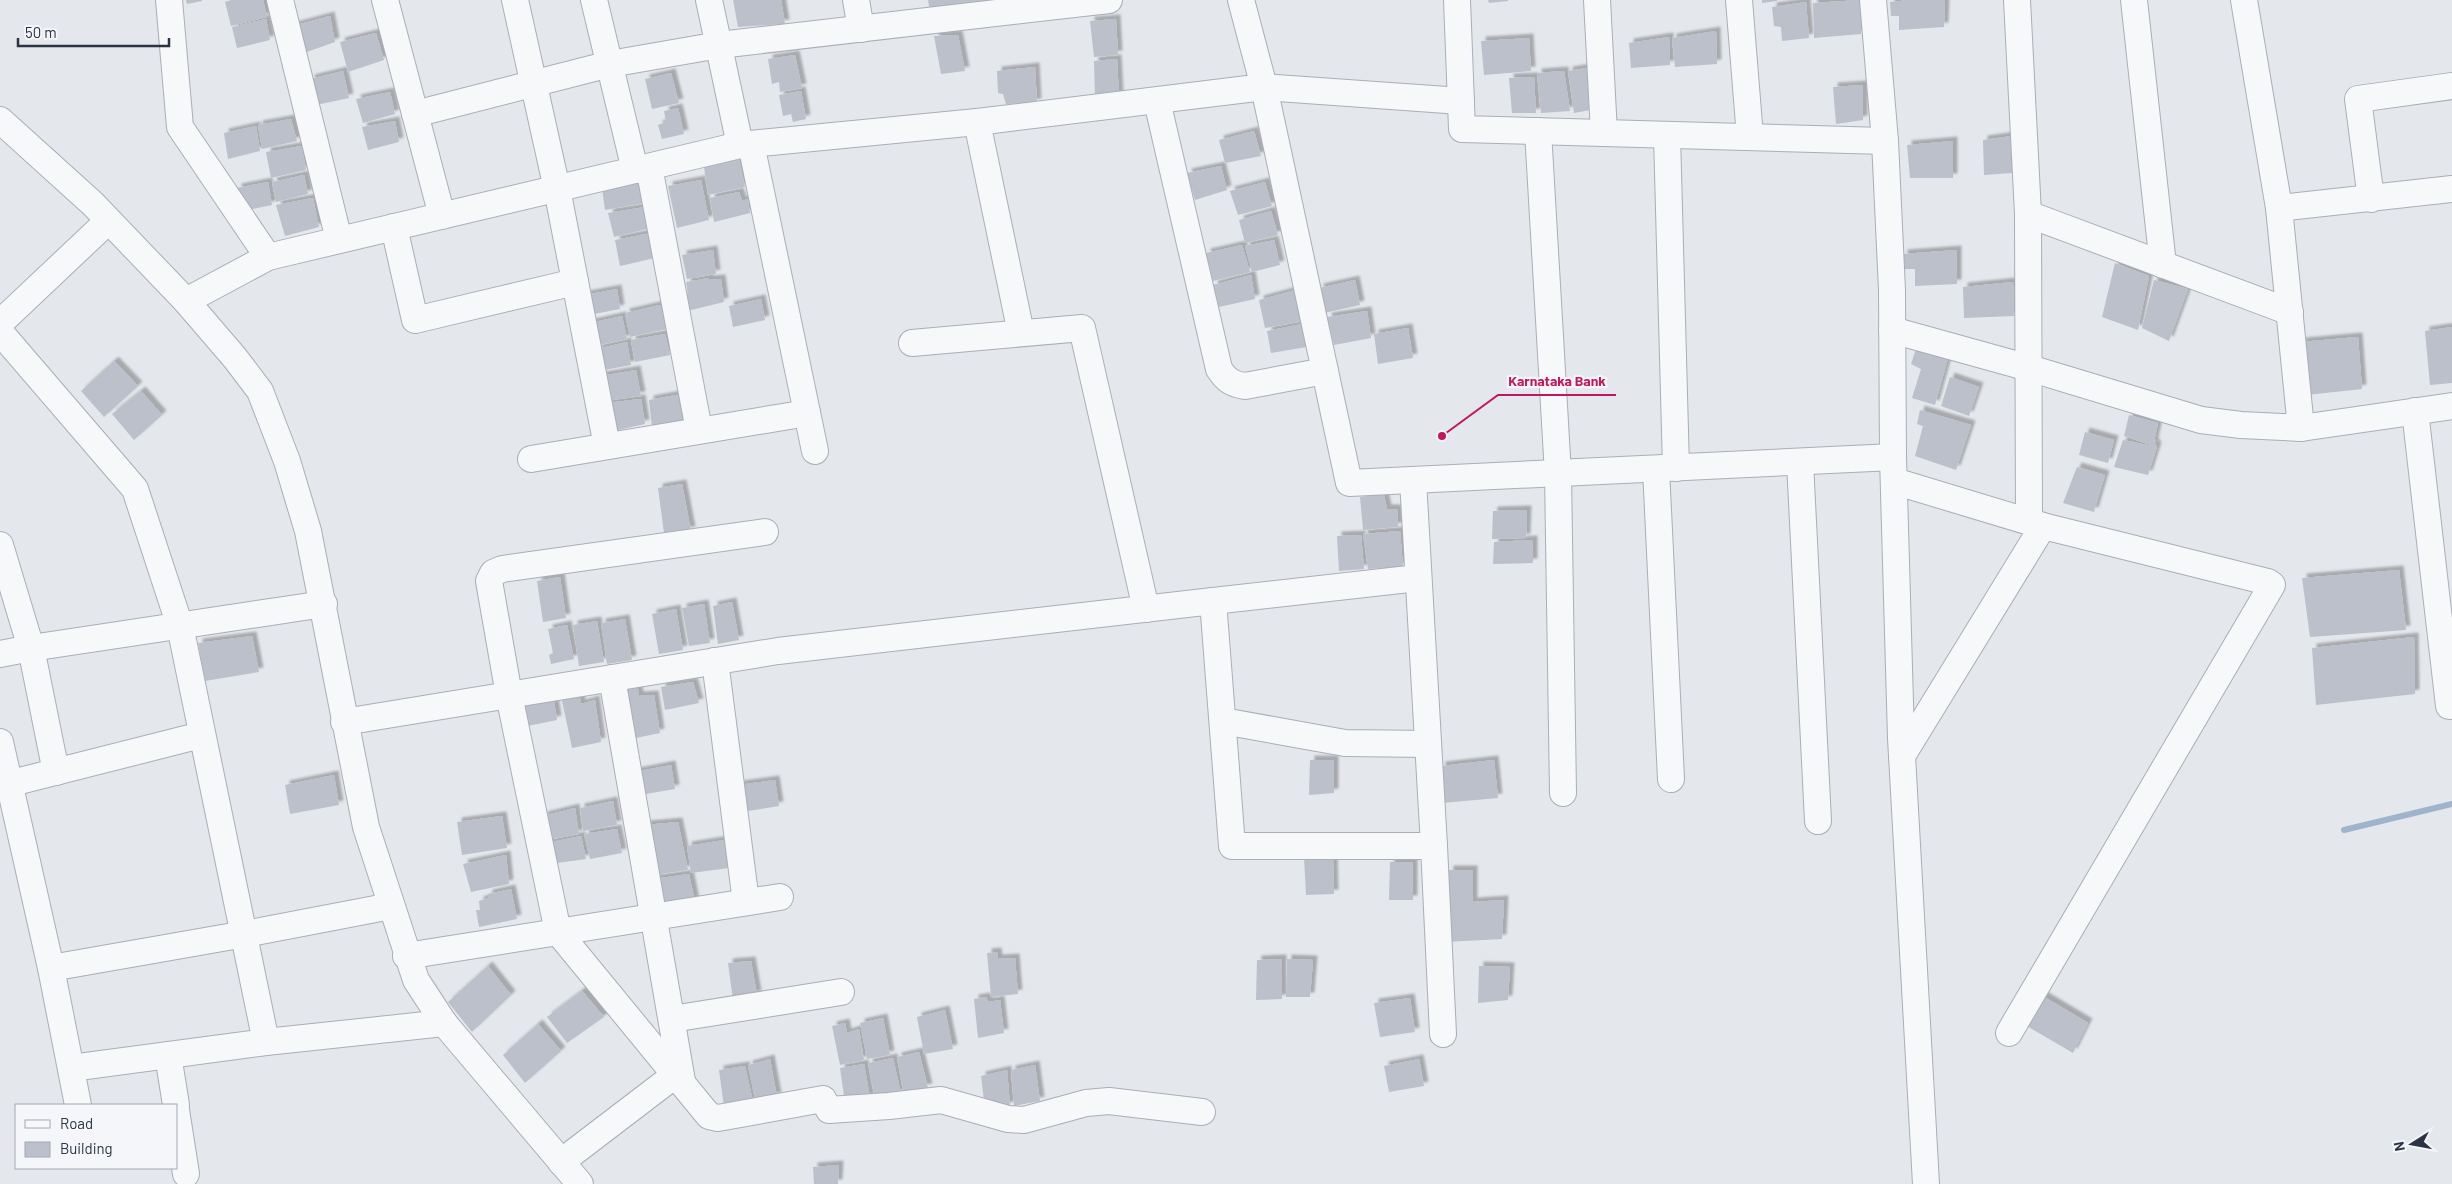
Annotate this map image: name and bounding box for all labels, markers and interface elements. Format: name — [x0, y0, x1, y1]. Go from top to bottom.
scale bar — [18, 15, 169, 47]
text: 50 m — [25, 23, 57, 41]
callout: Karnataka Bank — [1498, 366, 1616, 395]
text: Karnataka Bank — [1508, 372, 1606, 389]
legend — [15, 1104, 178, 1169]
text: Road — [60, 1114, 93, 1132]
north arrow — [2387, 1119, 2437, 1169]
text: Building — [60, 1139, 113, 1157]
text: N — [2390, 1140, 2408, 1153]

